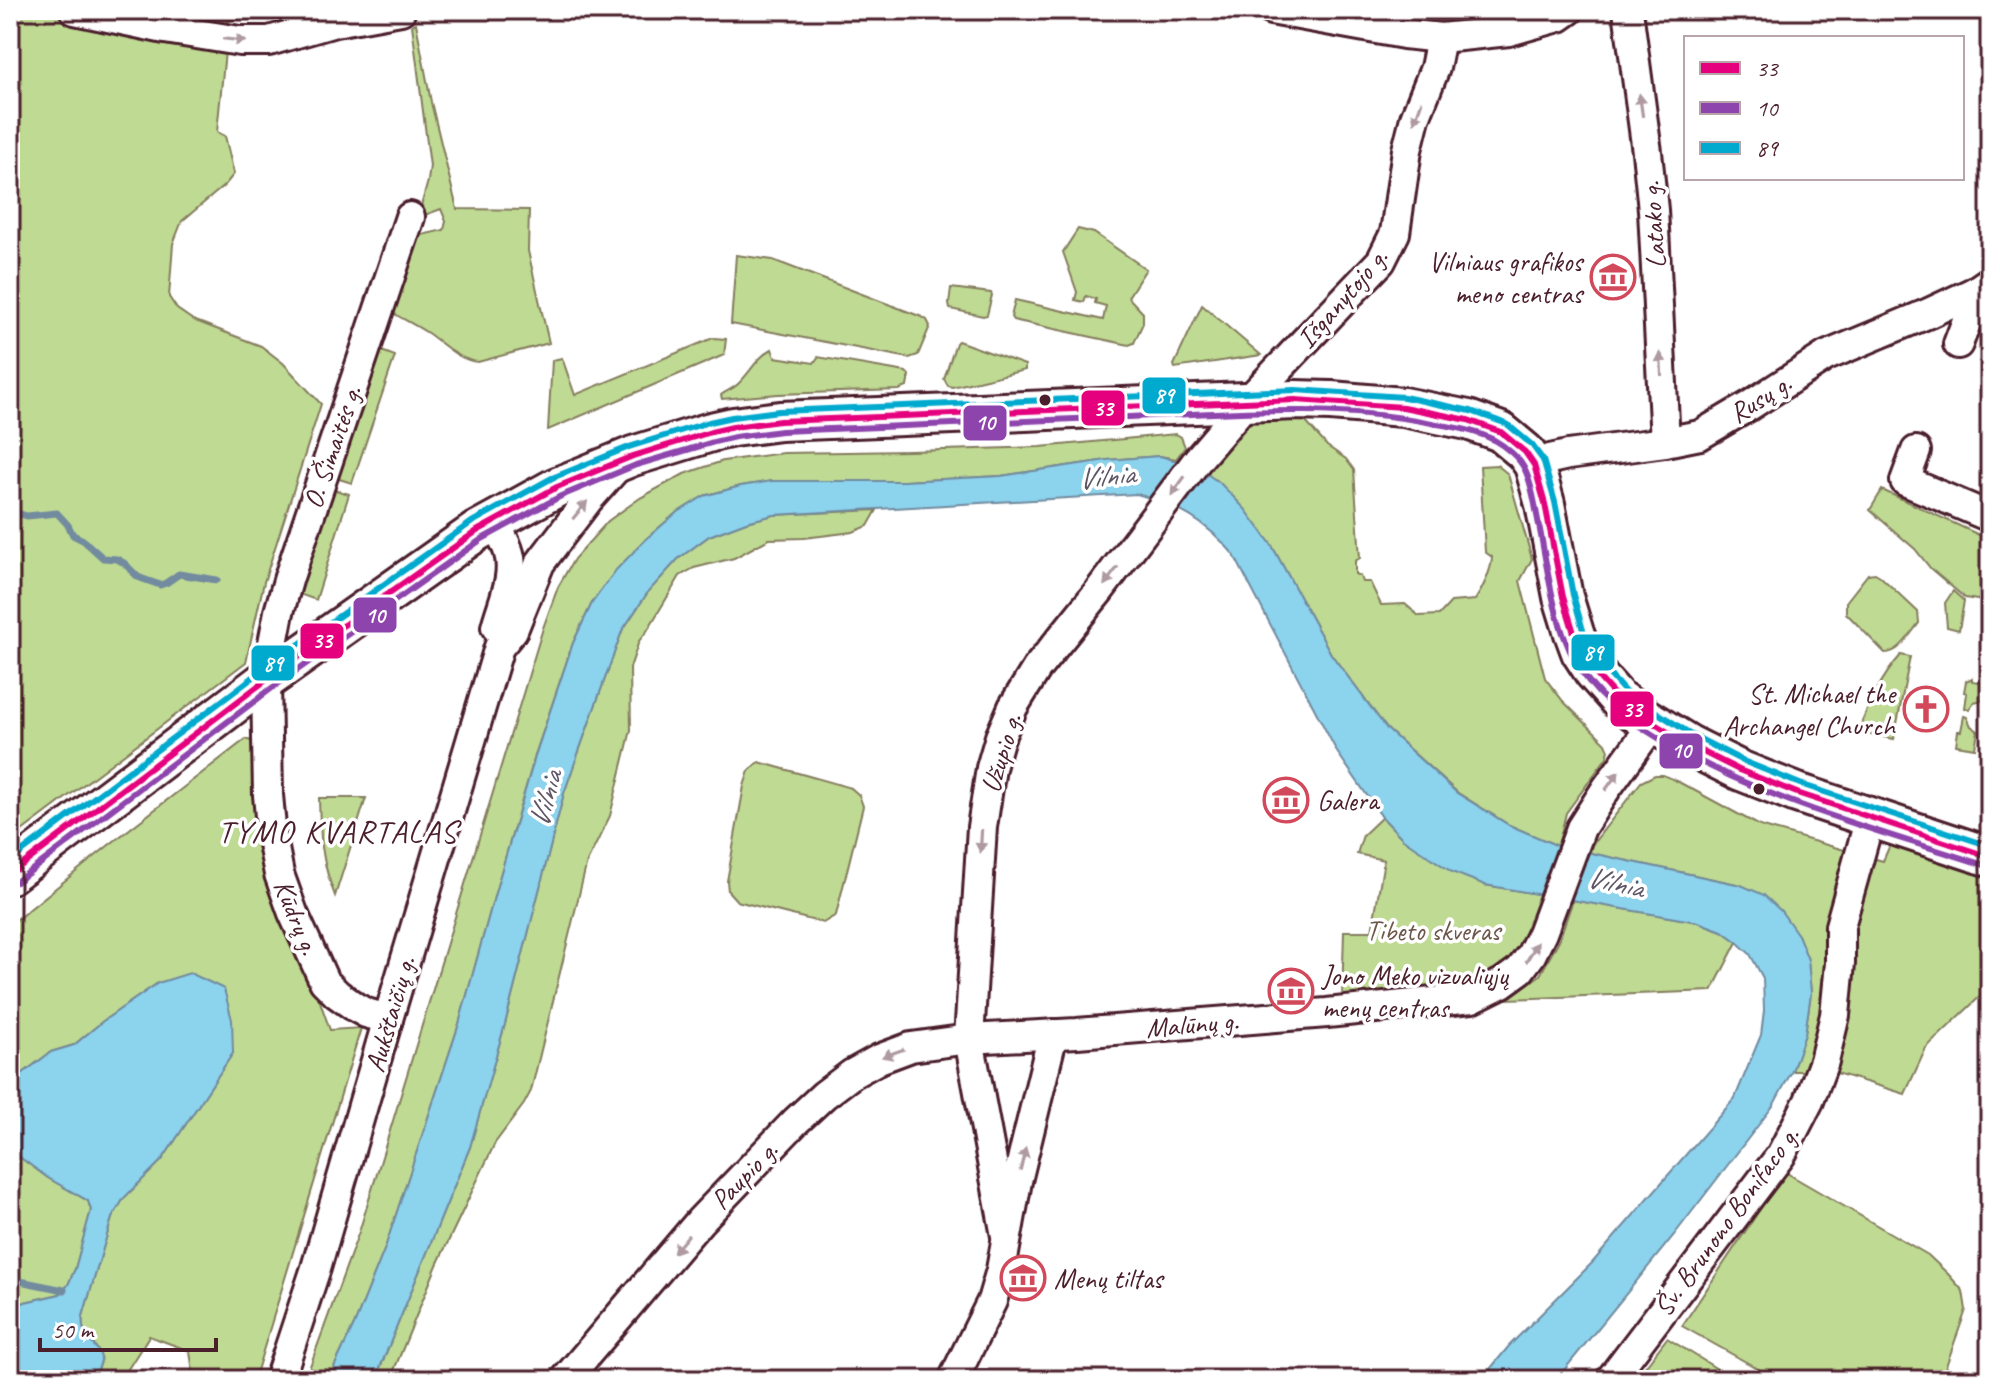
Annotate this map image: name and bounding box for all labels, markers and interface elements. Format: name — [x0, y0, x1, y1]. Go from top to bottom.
one-way arrow — [222, 33, 247, 46]
legend — [1684, 36, 1964, 180]
text: 33 — [1756, 53, 1780, 83]
one-way arrow — [1634, 92, 1647, 117]
text: 10 — [1756, 93, 1780, 123]
one-way arrow — [1411, 100, 1423, 124]
text: 89 — [1756, 133, 1780, 163]
street label: Latako g. — [1632, 180, 1673, 270]
street label: Išganytojo g. — [1289, 240, 1396, 356]
place label: Vilniaus grafikos meno centras — [1429, 244, 1584, 311]
museum icon: Vilniaus grafikos meno centras — [1589, 253, 1637, 301]
one-way arrow — [1655, 351, 1668, 376]
street label: Rusų g. — [1722, 365, 1798, 431]
line badge: 89 — [1141, 376, 1187, 415]
street label: O. Šimaitės g. — [295, 381, 369, 513]
text: 89 — [1154, 382, 1176, 410]
line badge: 33 — [1080, 389, 1126, 427]
unlabelled marker — [1037, 392, 1053, 408]
text: 33 — [1093, 395, 1115, 423]
line badge: 10 — [962, 404, 1008, 442]
text: 10 — [975, 409, 997, 437]
water label: Vilnia — [1076, 454, 1140, 498]
one-way arrow — [1171, 475, 1187, 496]
one-way arrow — [571, 500, 587, 520]
one-way arrow — [1103, 566, 1119, 586]
line badge: 10 — [352, 596, 398, 634]
text: 10 — [365, 602, 387, 630]
line badge: 33 — [299, 622, 345, 660]
text: 33 — [312, 627, 334, 655]
line badge: 89 — [1570, 633, 1616, 672]
text: 89 — [1583, 639, 1605, 667]
line badge: 89 — [250, 644, 296, 682]
text: 89 — [263, 650, 285, 678]
place label: St. Michael the Archangel Church — [1723, 676, 1897, 743]
church icon: St. Michael the Archangel Church — [1902, 685, 1950, 733]
line badge: 33 — [1609, 690, 1655, 728]
text: 33 — [1622, 696, 1644, 724]
street label: Užupio g. — [972, 709, 1030, 797]
line badge: 10 — [1658, 732, 1704, 770]
text: 10 — [1671, 737, 1693, 765]
water label: Vilnia — [519, 763, 572, 831]
one-way arrow — [1604, 771, 1620, 791]
museum icon: Galera — [1262, 776, 1310, 824]
unlabelled marker — [1751, 781, 1767, 797]
place label: Galera — [1317, 783, 1381, 818]
district label: TYMO KVARTALAS — [218, 811, 462, 852]
one-way arrow — [974, 829, 987, 854]
water label: Vilnia — [1583, 858, 1650, 907]
street label: Kūdrų g. — [266, 874, 328, 960]
park label: Tibeto skveras — [1366, 913, 1503, 948]
one-way arrow — [1524, 941, 1538, 963]
street label: Aukštaičių g. — [357, 952, 423, 1076]
place label: Jono Meko vizualiųjų menų centras — [1320, 958, 1510, 1025]
museum icon: Jono Meko vizualiųjų menų centras — [1267, 967, 1315, 1015]
street label: Malūnų g. — [1144, 1002, 1240, 1045]
one-way arrow — [881, 1047, 905, 1060]
street label: Šv. Brunono Bonifaco g. — [1645, 1119, 1807, 1323]
street label: Paupio g. — [703, 1133, 786, 1217]
one-way arrow — [1017, 1147, 1030, 1172]
one-way arrow — [673, 1234, 690, 1254]
museum icon: Menų tiltas — [999, 1254, 1047, 1302]
place label: Menų tiltas — [1054, 1261, 1165, 1296]
scale bar — [40, 1302, 216, 1352]
text: 50 m — [52, 1315, 95, 1345]

